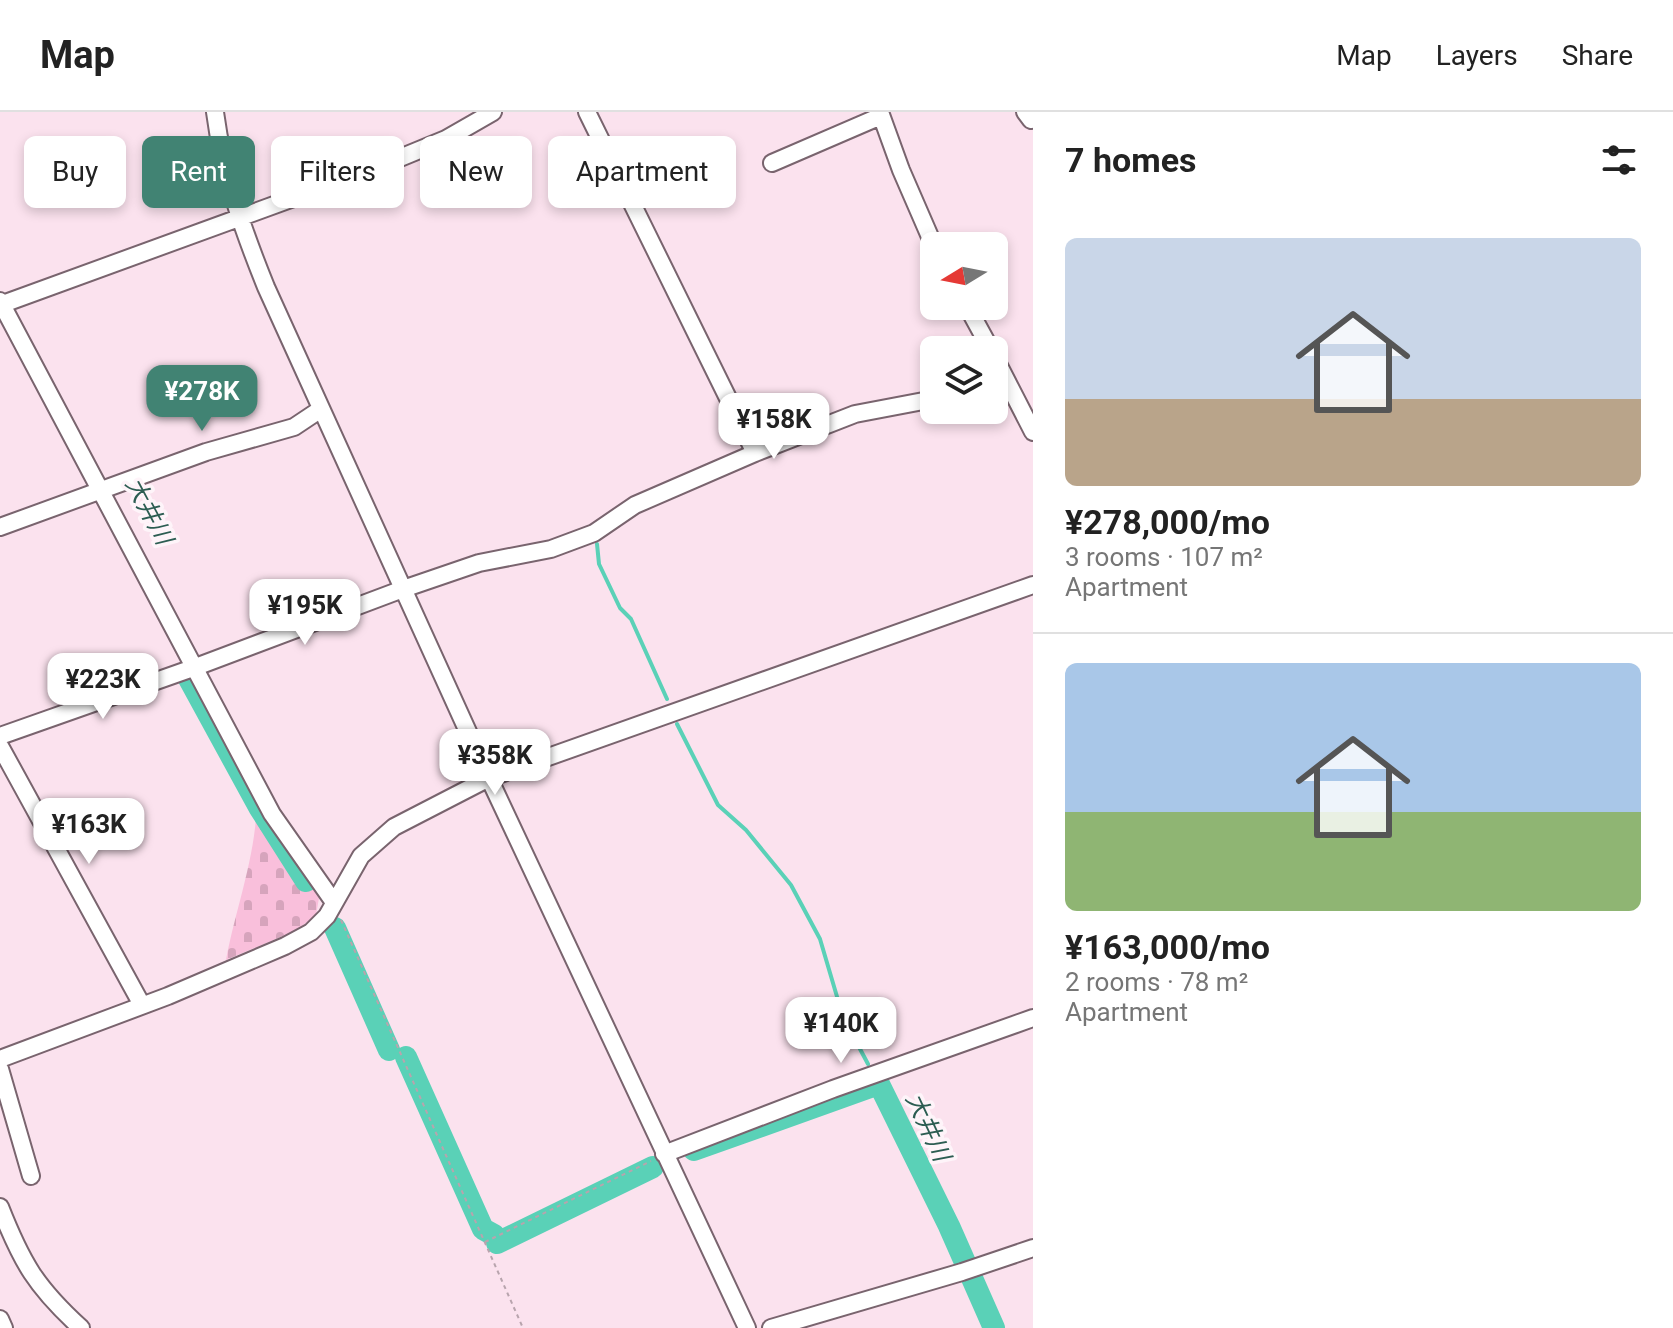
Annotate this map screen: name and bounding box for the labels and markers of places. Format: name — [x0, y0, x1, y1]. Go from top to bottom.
pin: ¥278K — [146, 365, 258, 433]
pin: ¥158K — [718, 393, 830, 461]
pin: ¥195K — [249, 579, 361, 647]
pin: ¥223K — [47, 653, 159, 721]
pin: ¥358K — [439, 729, 551, 797]
pin: ¥163K — [33, 798, 145, 866]
pin: ¥140K — [785, 997, 897, 1065]

